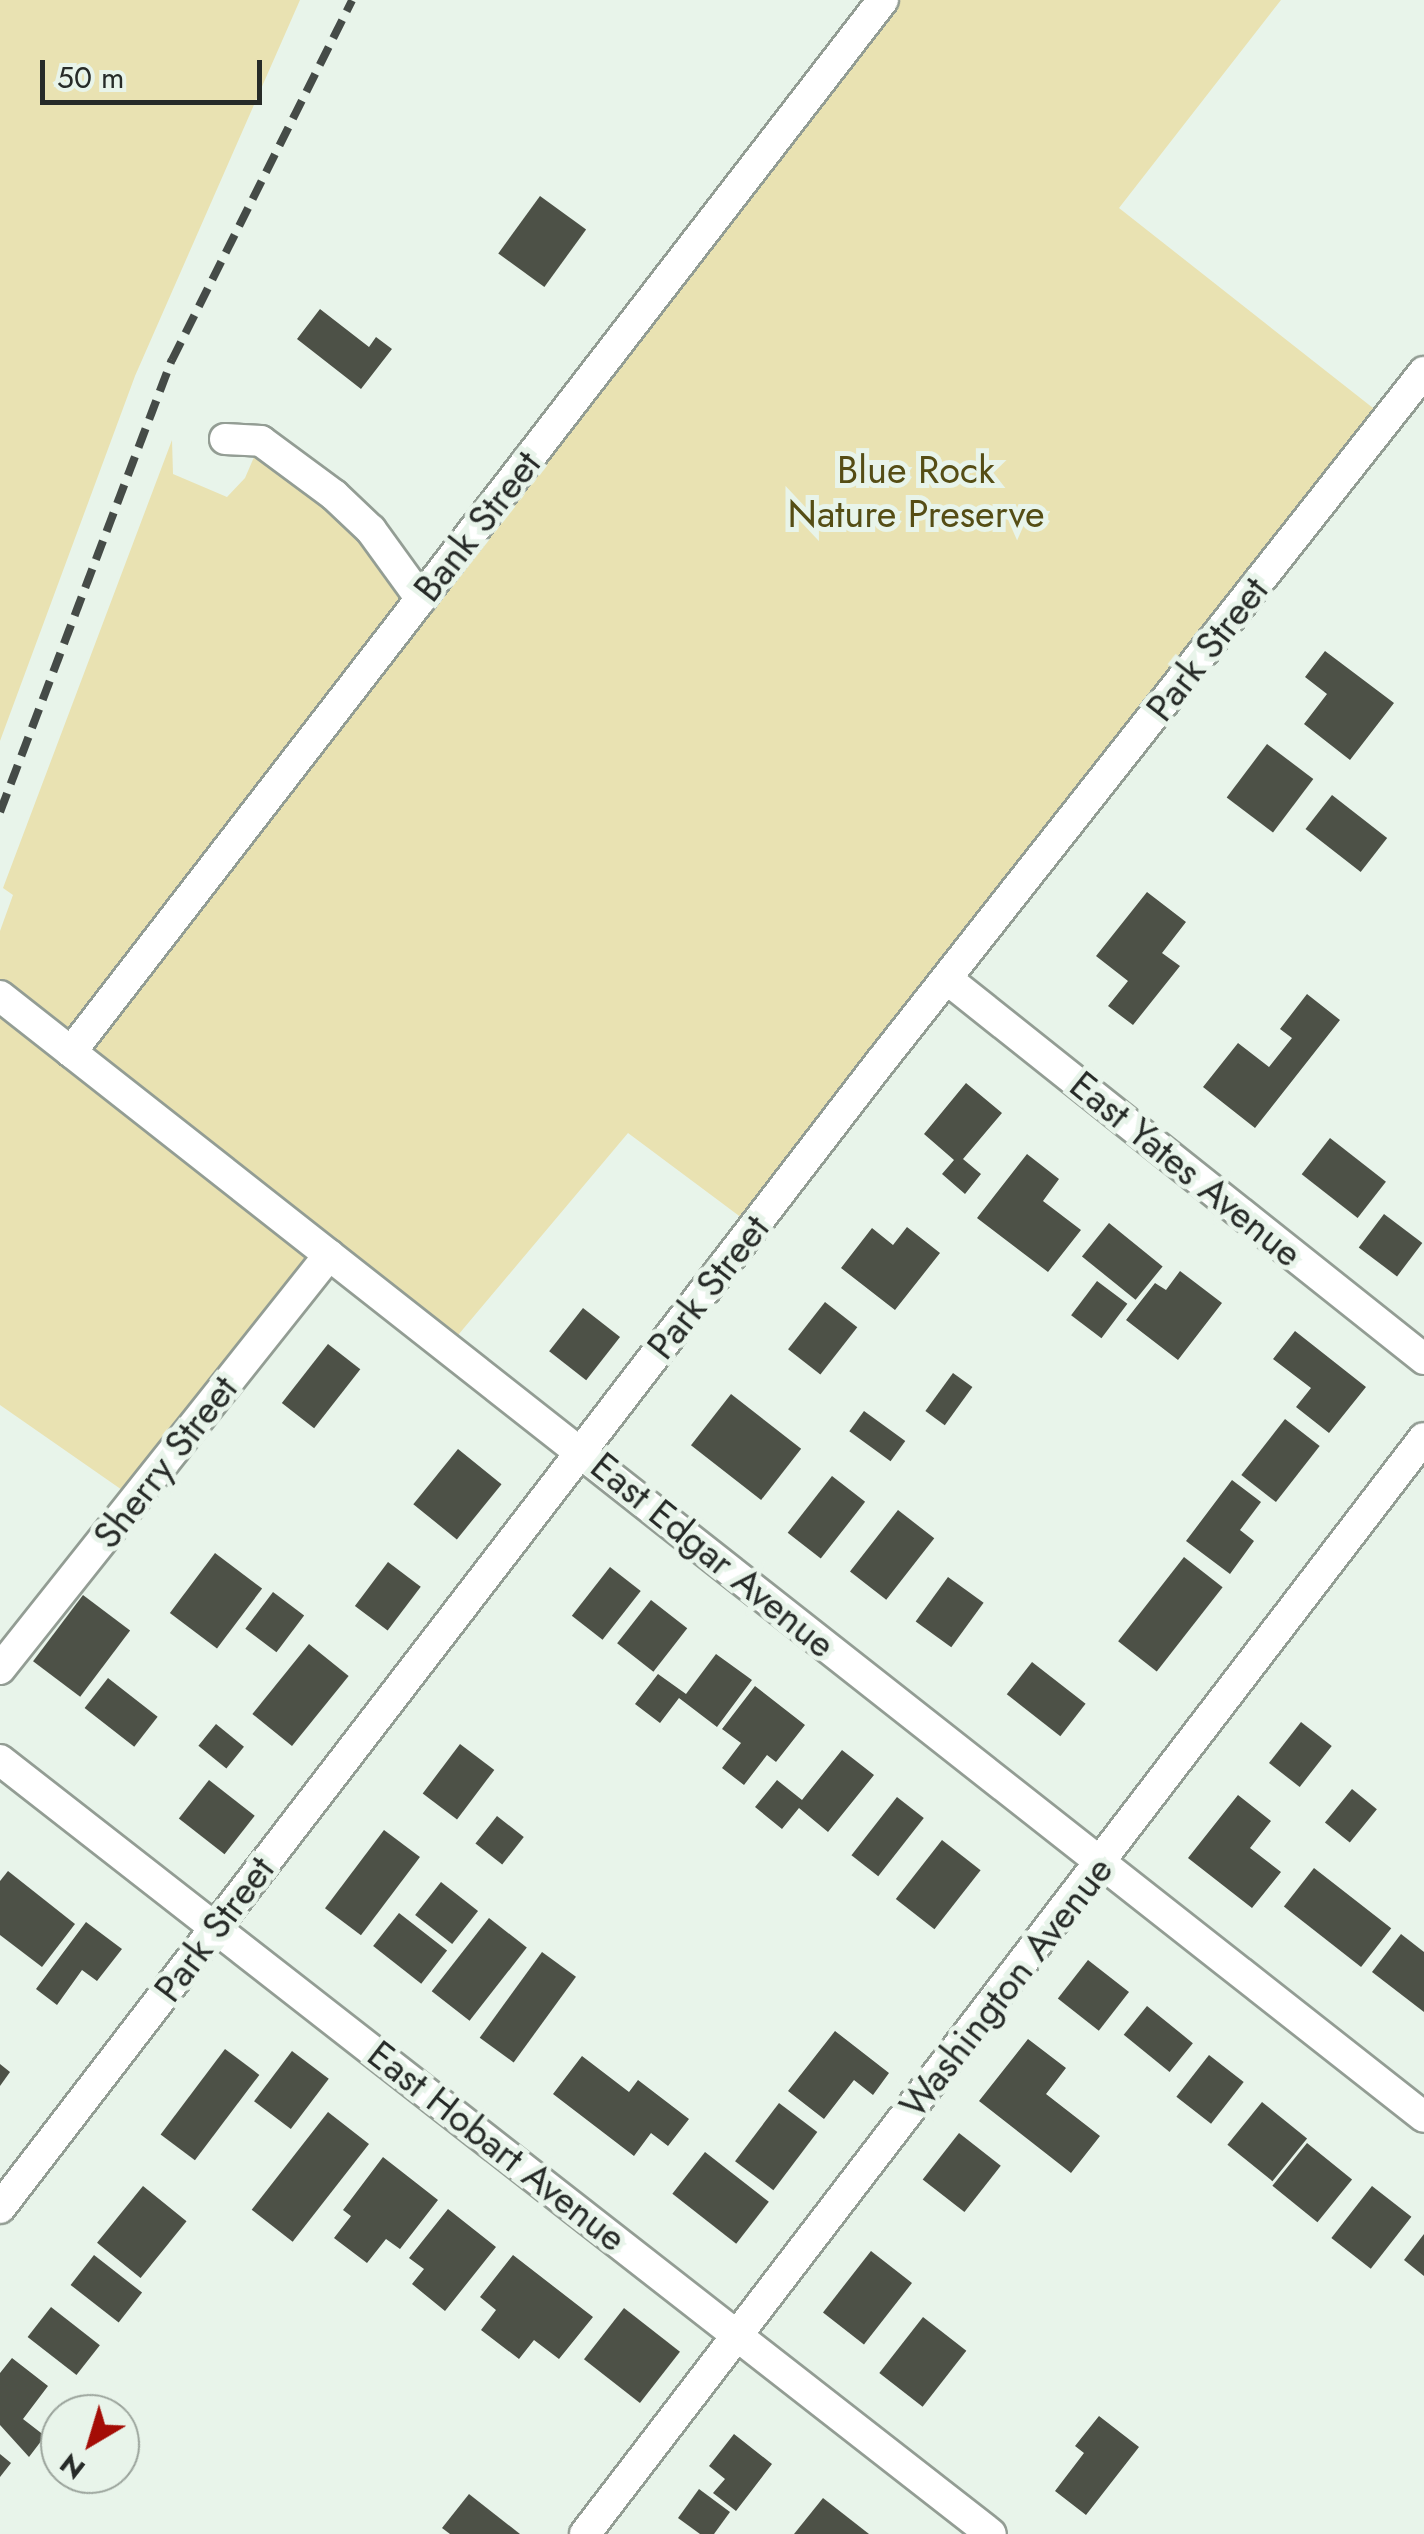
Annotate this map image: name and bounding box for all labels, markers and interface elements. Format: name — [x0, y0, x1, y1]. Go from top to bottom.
scale bar — [45, 40, 268, 102]
text: 50 m — [57, 56, 124, 99]
street label: Bank Street — [404, 442, 550, 610]
park label: Blue Rock Nature Preserve — [787, 447, 1045, 536]
street label: Park Street — [1137, 568, 1277, 730]
street label: East Yates Avenue — [1061, 1062, 1311, 1276]
street label: Park Street — [638, 1206, 778, 1368]
street label: Sherry Street — [84, 1367, 246, 1557]
street label: East Edgar Avenue — [582, 1443, 844, 1667]
street label: Park Street — [145, 1847, 283, 2011]
street label: Washington Avenue — [890, 1847, 1122, 2127]
street label: East Hobart Avenue — [359, 2031, 635, 2261]
north arrow — [40, 2394, 140, 2494]
text: N — [51, 2443, 94, 2489]

